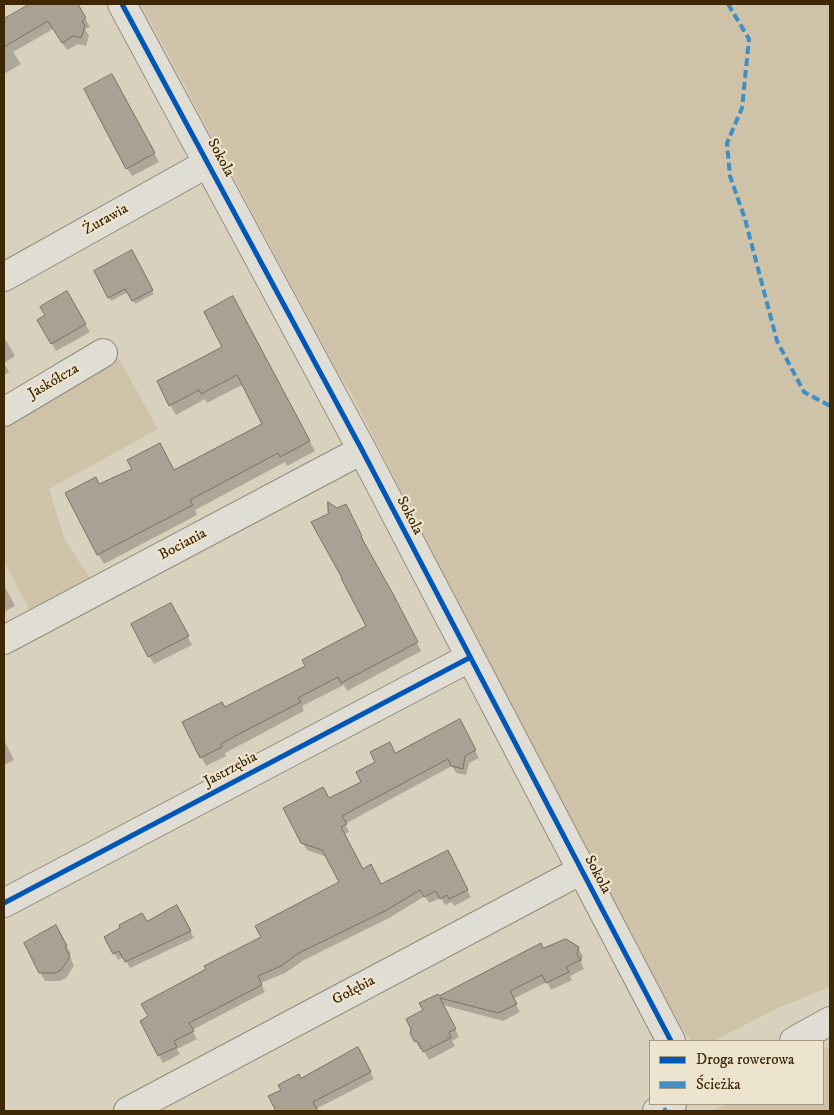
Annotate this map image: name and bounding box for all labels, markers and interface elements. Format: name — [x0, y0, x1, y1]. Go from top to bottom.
street label: Sokola — [203, 136, 237, 180]
street label: Żurawia — [80, 200, 132, 240]
street label: Jaskółcza — [26, 360, 82, 404]
street label: Sokola — [392, 494, 426, 538]
street label: Bociania — [156, 525, 210, 565]
street label: Jastrzębia — [201, 749, 261, 791]
street label: Sokola — [580, 853, 614, 897]
street label: Gołębia — [330, 972, 378, 1010]
legend — [649, 1040, 824, 1105]
text: Droga rowerowa — [696, 1050, 794, 1069]
text: Ścieżka — [696, 1075, 741, 1094]

